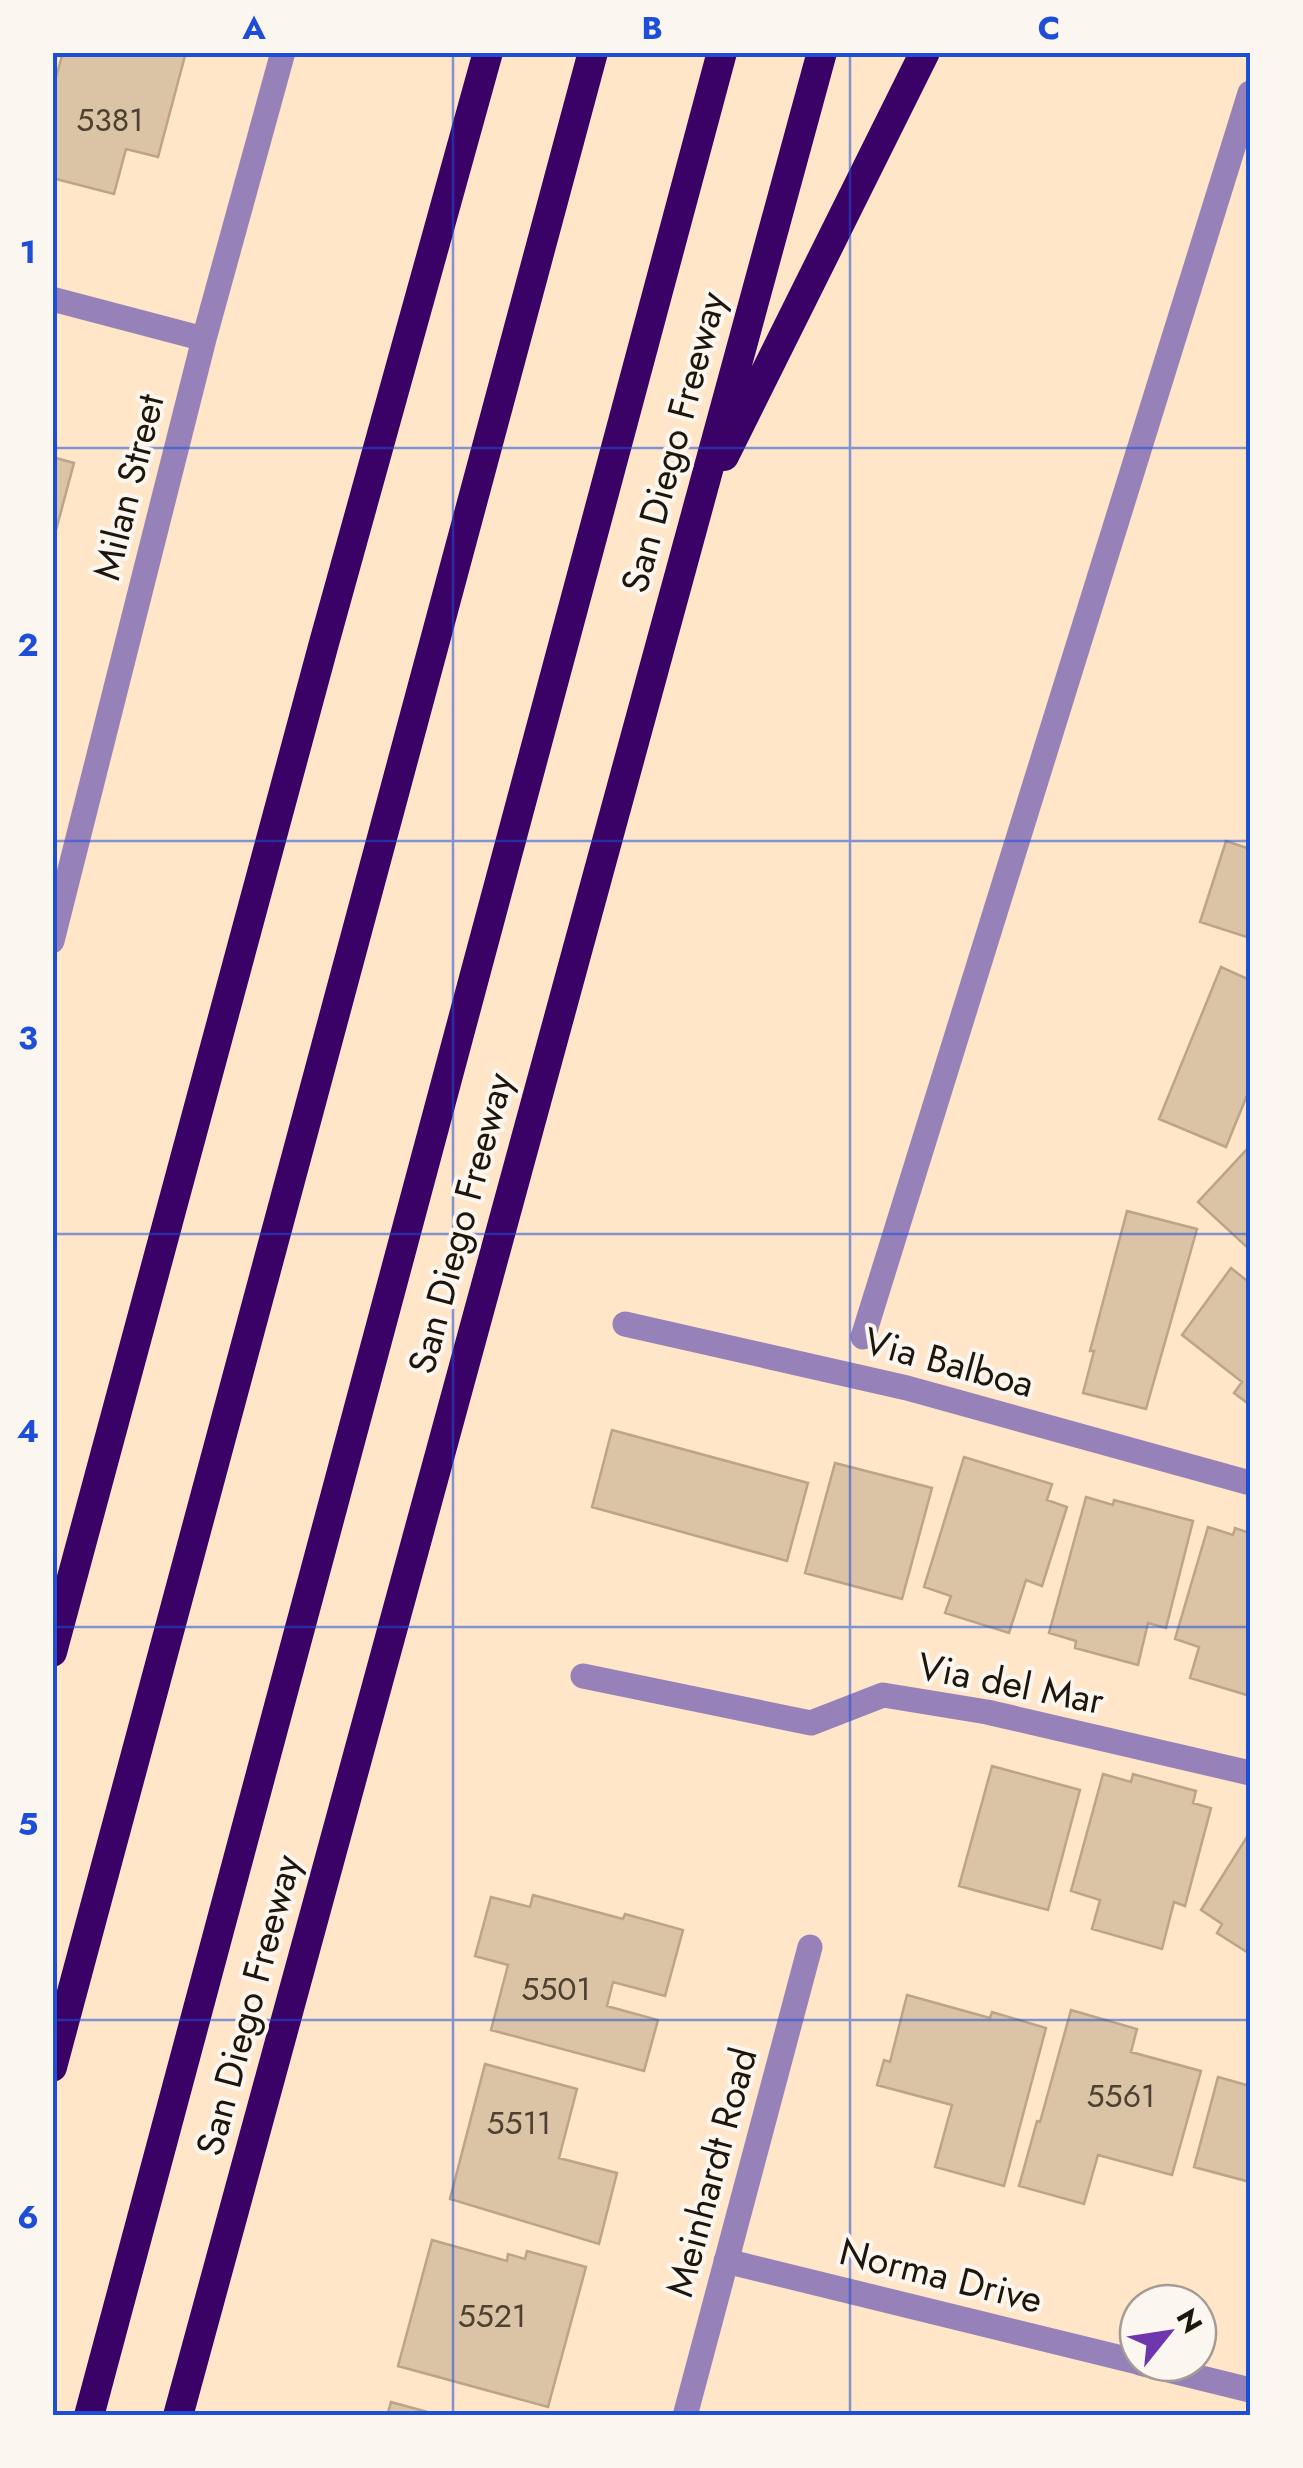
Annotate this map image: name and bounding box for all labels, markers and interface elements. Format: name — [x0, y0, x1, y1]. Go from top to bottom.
text: A — [241, 5, 266, 51]
text: B — [641, 5, 663, 51]
text: C — [1038, 5, 1060, 51]
house number: 5381 — [76, 97, 144, 143]
text: 1 — [20, 229, 36, 275]
street label: San Diego Freeway — [606, 285, 740, 599]
street label: Milan Street — [78, 388, 178, 586]
text: 2 — [18, 622, 39, 668]
text: 3 — [18, 1015, 38, 1061]
street label: San Diego Freeway — [393, 1066, 527, 1380]
street label: Via Balboa — [858, 1313, 1040, 1411]
text: 4 — [17, 1408, 39, 1454]
street label: Via del Mar — [913, 1638, 1109, 1728]
text: 5 — [18, 1801, 38, 1847]
street label: San Diego Freeway — [181, 1848, 315, 2162]
house number: 5501 — [521, 1966, 591, 2012]
street label: Meinhardt Road — [651, 2041, 771, 2303]
house number: 5561 — [1087, 2073, 1155, 2119]
house number: 5511 — [487, 2100, 551, 2146]
text: 6 — [17, 2194, 39, 2240]
street label: Norma Drive — [834, 2223, 1048, 2327]
north arrow — [1118, 2283, 1218, 2383]
house number: 5521 — [458, 2293, 526, 2339]
text: N — [1166, 2301, 1213, 2341]

